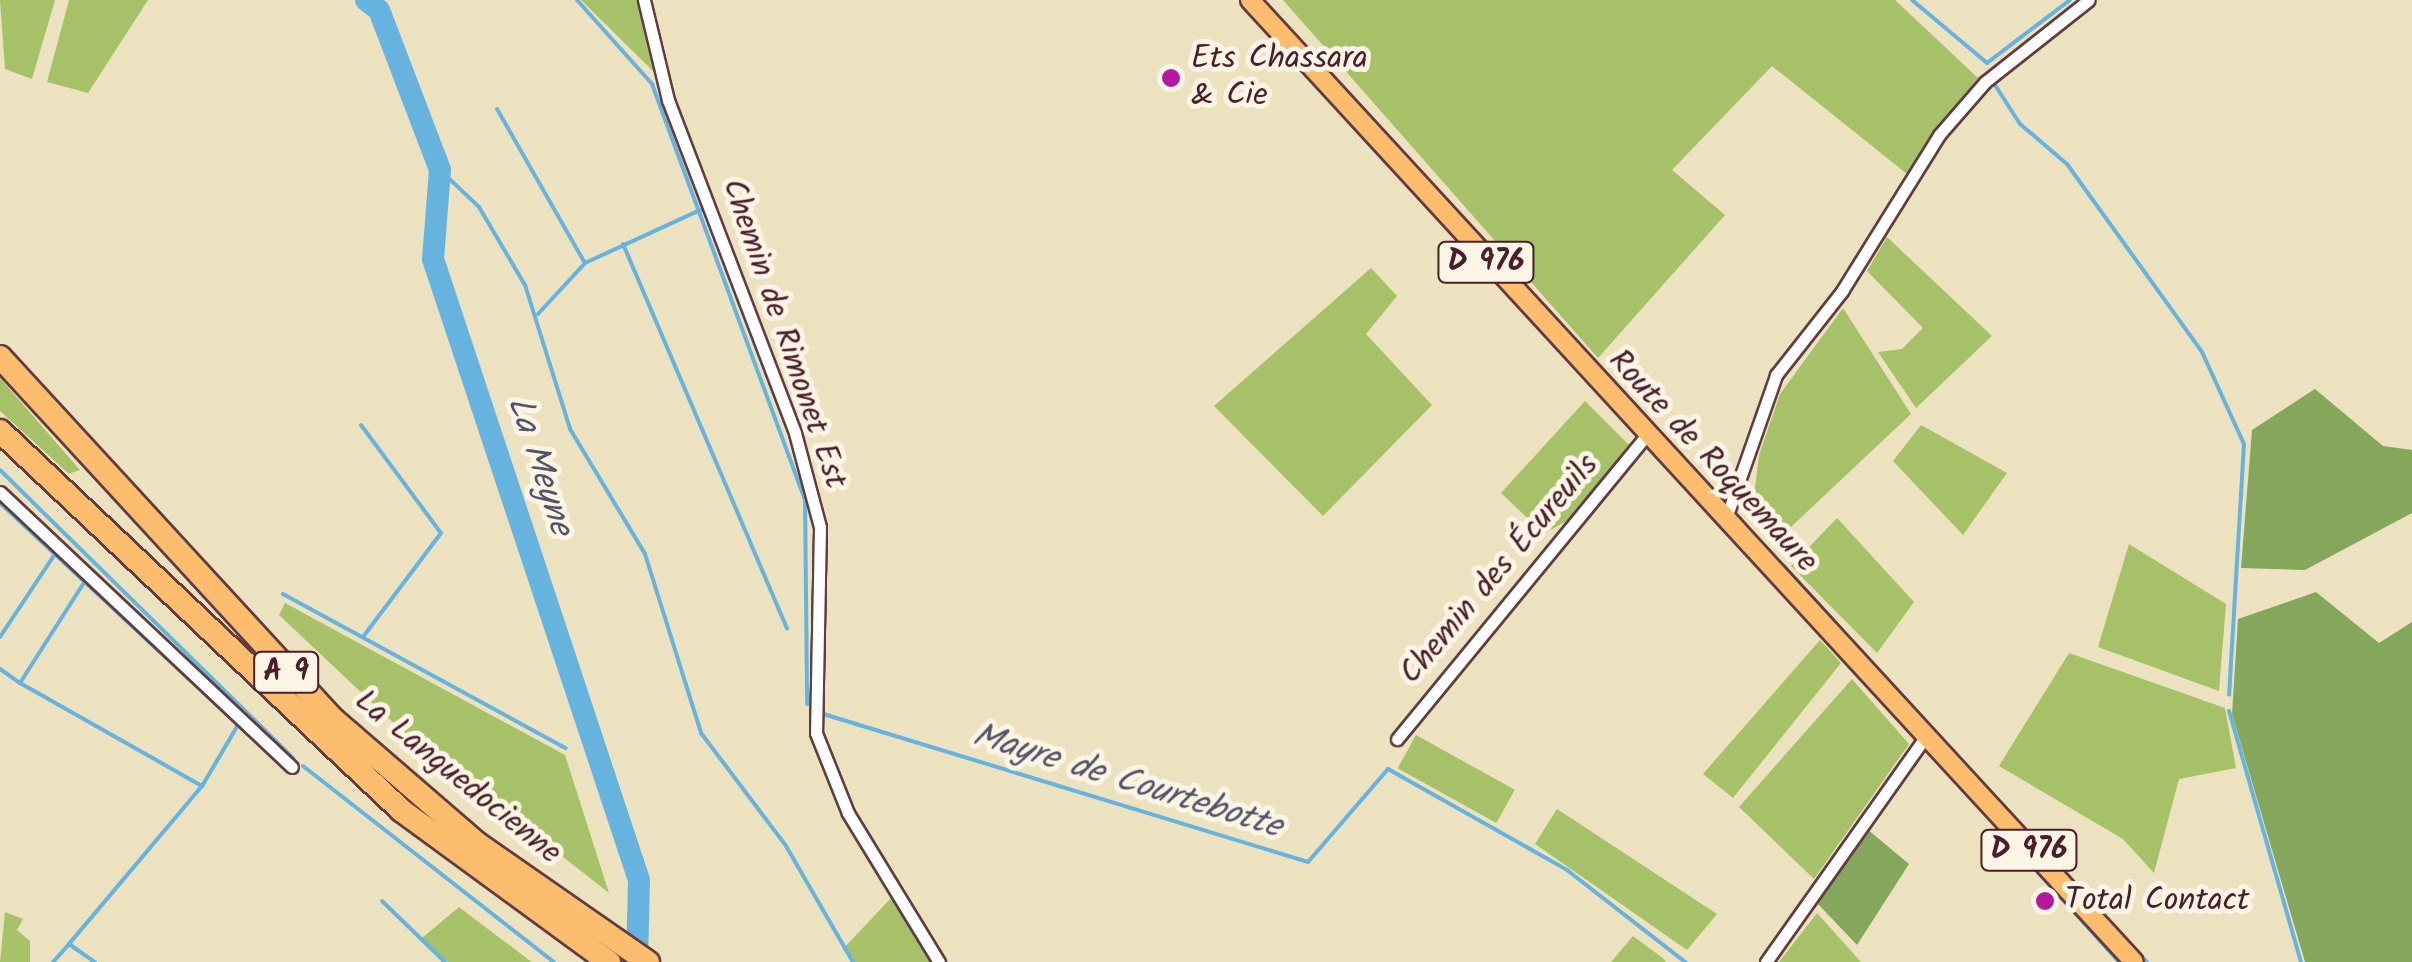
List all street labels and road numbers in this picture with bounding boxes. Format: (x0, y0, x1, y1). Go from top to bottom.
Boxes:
street label: Chemin de Rimonet Est (712, 174, 854, 494)
road number: D 976 (1436, 237, 1536, 287)
street label: Route de Roquemaure (1599, 343, 1825, 581)
street label: Chemin des Écureuils (1393, 447, 1607, 693)
road number: A 9 (251, 647, 321, 697)
street label: La Languedocienne (346, 683, 568, 873)
road number: D 976 (1979, 825, 2079, 875)

